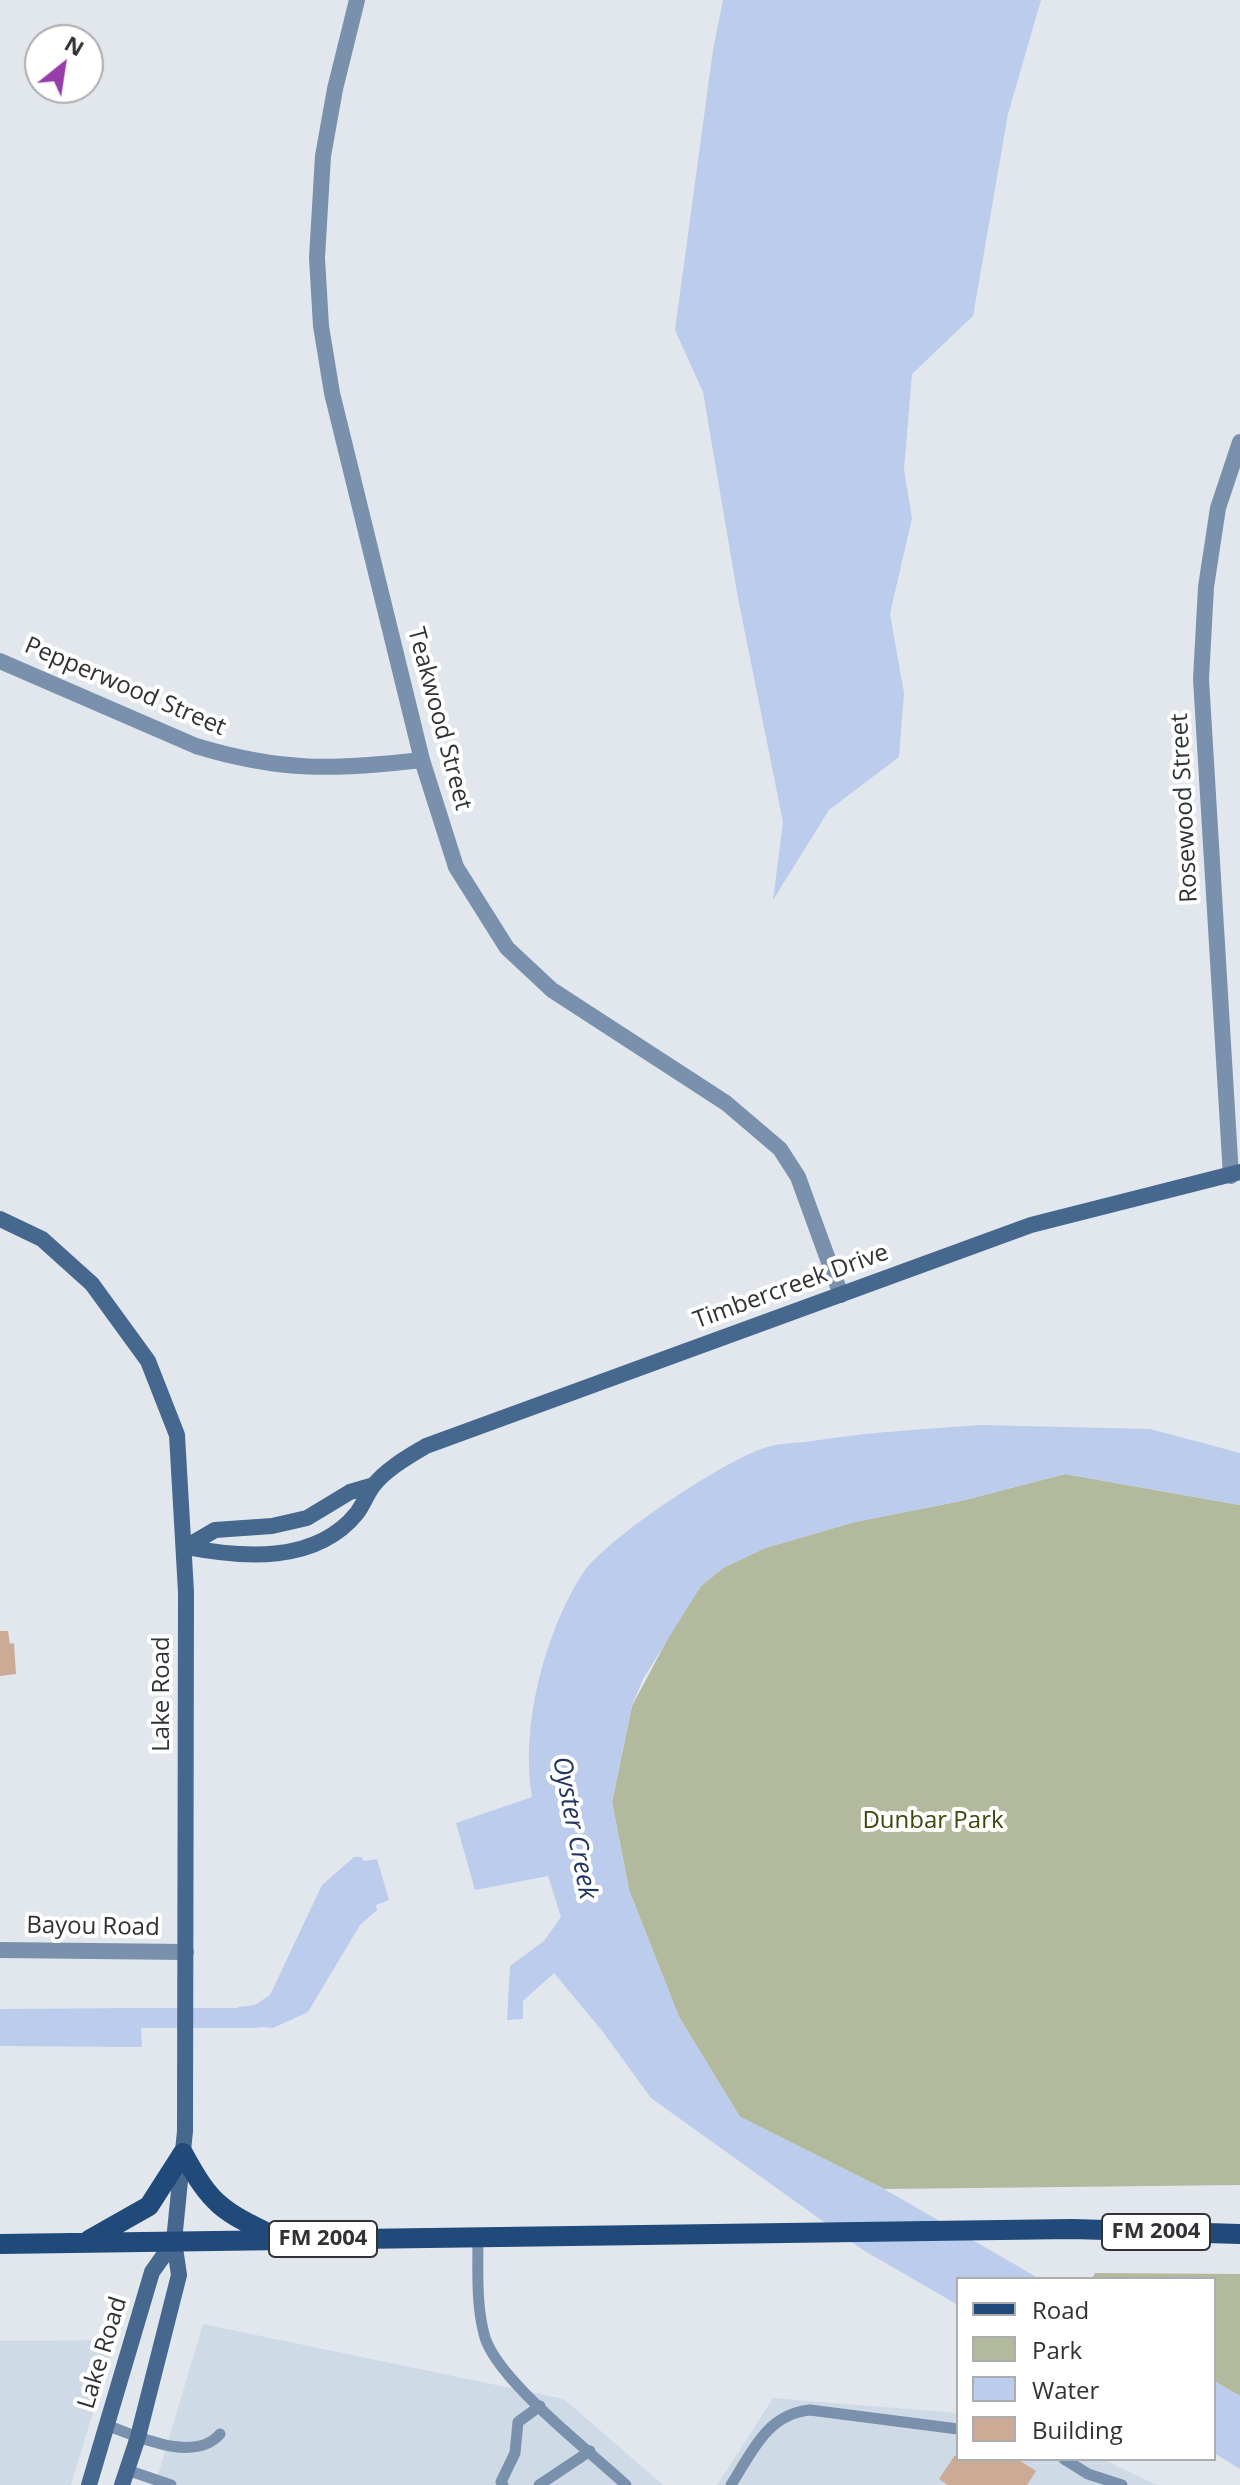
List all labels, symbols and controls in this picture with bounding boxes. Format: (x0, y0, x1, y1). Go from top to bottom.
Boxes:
north arrow (24, 24, 104, 104)
text: N (60, 27, 90, 62)
street label: Teakwood Street (401, 624, 477, 814)
street label: Pepperwood Street (20, 632, 230, 742)
street label: Rosewood Street (1166, 713, 1204, 903)
street label: Timbercreek Drive (690, 1238, 892, 1336)
street label: Lake Road (148, 1636, 176, 1752)
water label: Oyster Creek (545, 1754, 603, 1902)
park label: Dunbar Park (862, 1807, 1004, 1835)
street label: Bayou Road (26, 1911, 160, 1943)
road number: FM 2004 (1102, 2214, 1210, 2250)
road number: FM 2004 (269, 2221, 377, 2257)
legend (956, 2277, 1216, 2461)
text: Road (1032, 2293, 1089, 2326)
street label: Lake Road (72, 2294, 134, 2412)
text: Park (1032, 2333, 1082, 2366)
text: Water (1032, 2373, 1099, 2406)
text: Building (1032, 2413, 1123, 2446)

